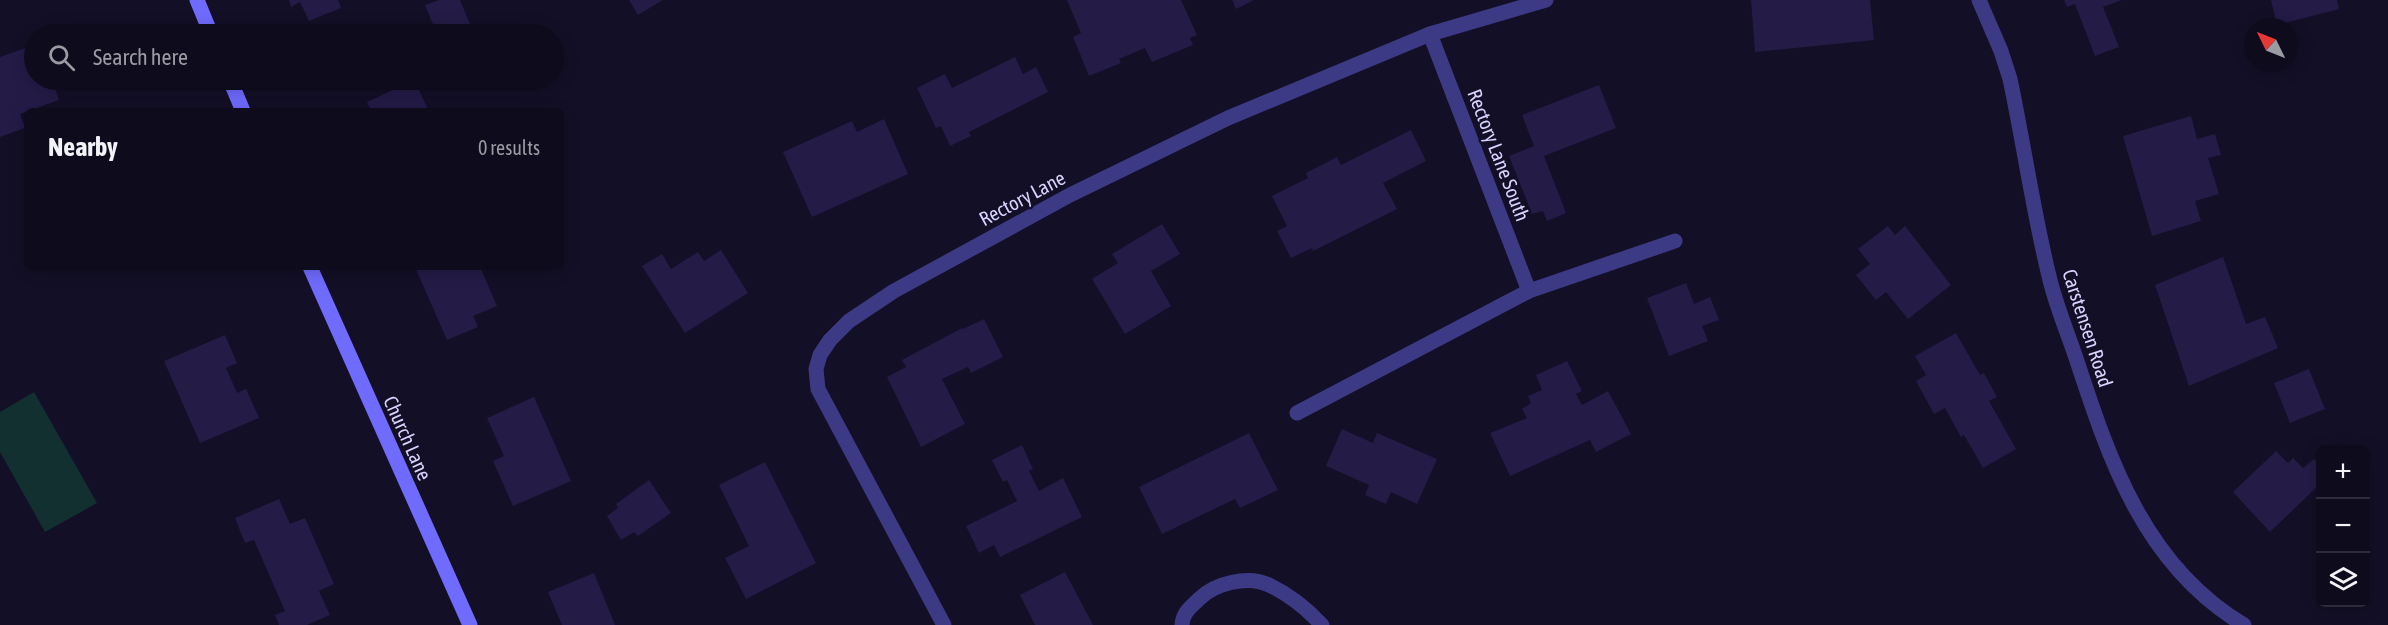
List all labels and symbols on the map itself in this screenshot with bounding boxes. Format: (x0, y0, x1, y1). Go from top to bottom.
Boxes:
north arrow (2244, 18, 2298, 72)
street label: Rectory Lane South (1463, 86, 1535, 224)
street label: Rectory Lane (975, 166, 1069, 230)
street label: Carstensen Road (2058, 266, 2118, 390)
street label: Church Lane (379, 392, 437, 484)

